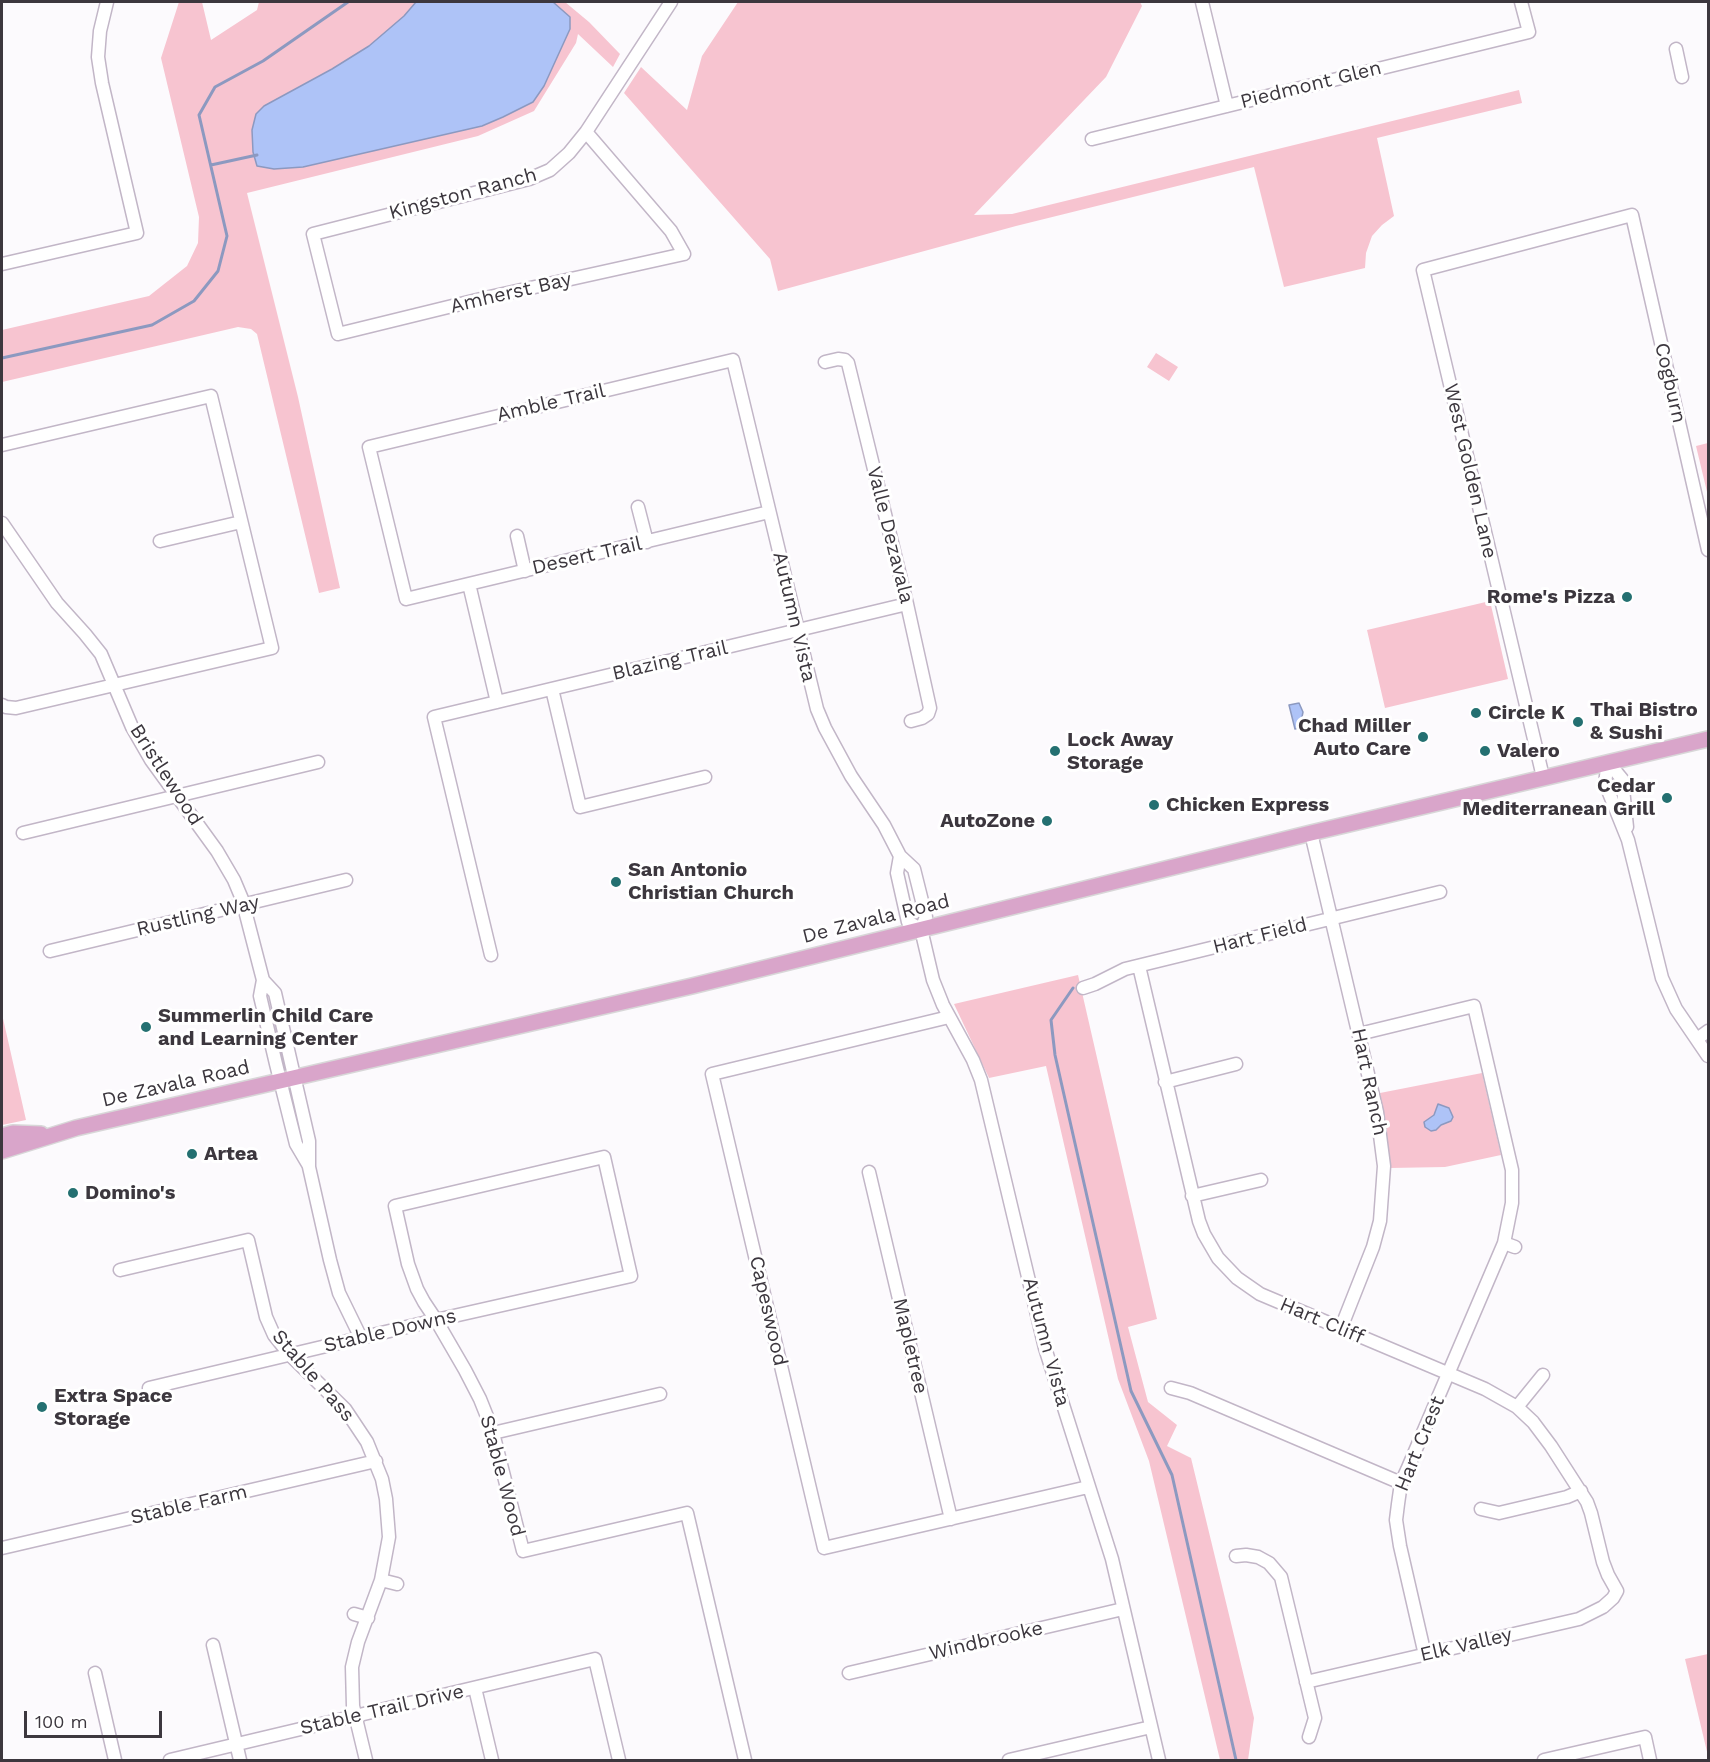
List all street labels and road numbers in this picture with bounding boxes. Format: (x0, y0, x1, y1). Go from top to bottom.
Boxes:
street label: Piedmont Glen (1238, 56, 1384, 114)
street label: Kingston Ranch (386, 163, 540, 225)
street label: Amherst Bay (448, 267, 574, 319)
street label: Cogburn (1649, 340, 1691, 426)
street label: Amble Trail (494, 379, 608, 427)
street label: West Golden Lane (1438, 381, 1502, 561)
street label: Valle Dezavala (861, 464, 919, 606)
street label: Desert Trail (530, 532, 644, 580)
street label: Autumn Vista (767, 550, 821, 684)
street label: Blazing Trail (610, 636, 730, 686)
street label: Bristlewood (124, 720, 208, 830)
street label: De Zavala Road (800, 889, 952, 949)
street label: Rustling Way (134, 890, 262, 942)
street label: Hart Field (1210, 913, 1310, 959)
street label: Hart Ranch (1346, 1026, 1392, 1138)
street label: De Zavala Road (100, 1055, 252, 1113)
street label: Capeswood (744, 1254, 792, 1368)
street label: Autumn Vista (1017, 1275, 1075, 1409)
street label: Hart Cliff (1276, 1292, 1368, 1350)
street label: Mapletree (887, 1296, 933, 1396)
street label: Stable Downs (321, 1304, 459, 1358)
street label: Stable Pass (267, 1325, 359, 1427)
street label: Hart Crest (1390, 1393, 1450, 1495)
street label: Stable Wood (474, 1413, 530, 1539)
street label: Stable Farm (128, 1480, 250, 1530)
street label: Windbrooke (927, 1616, 1045, 1666)
street label: Elk Valley (1418, 1623, 1514, 1667)
street label: Stable Trail Drive (298, 1679, 466, 1741)

